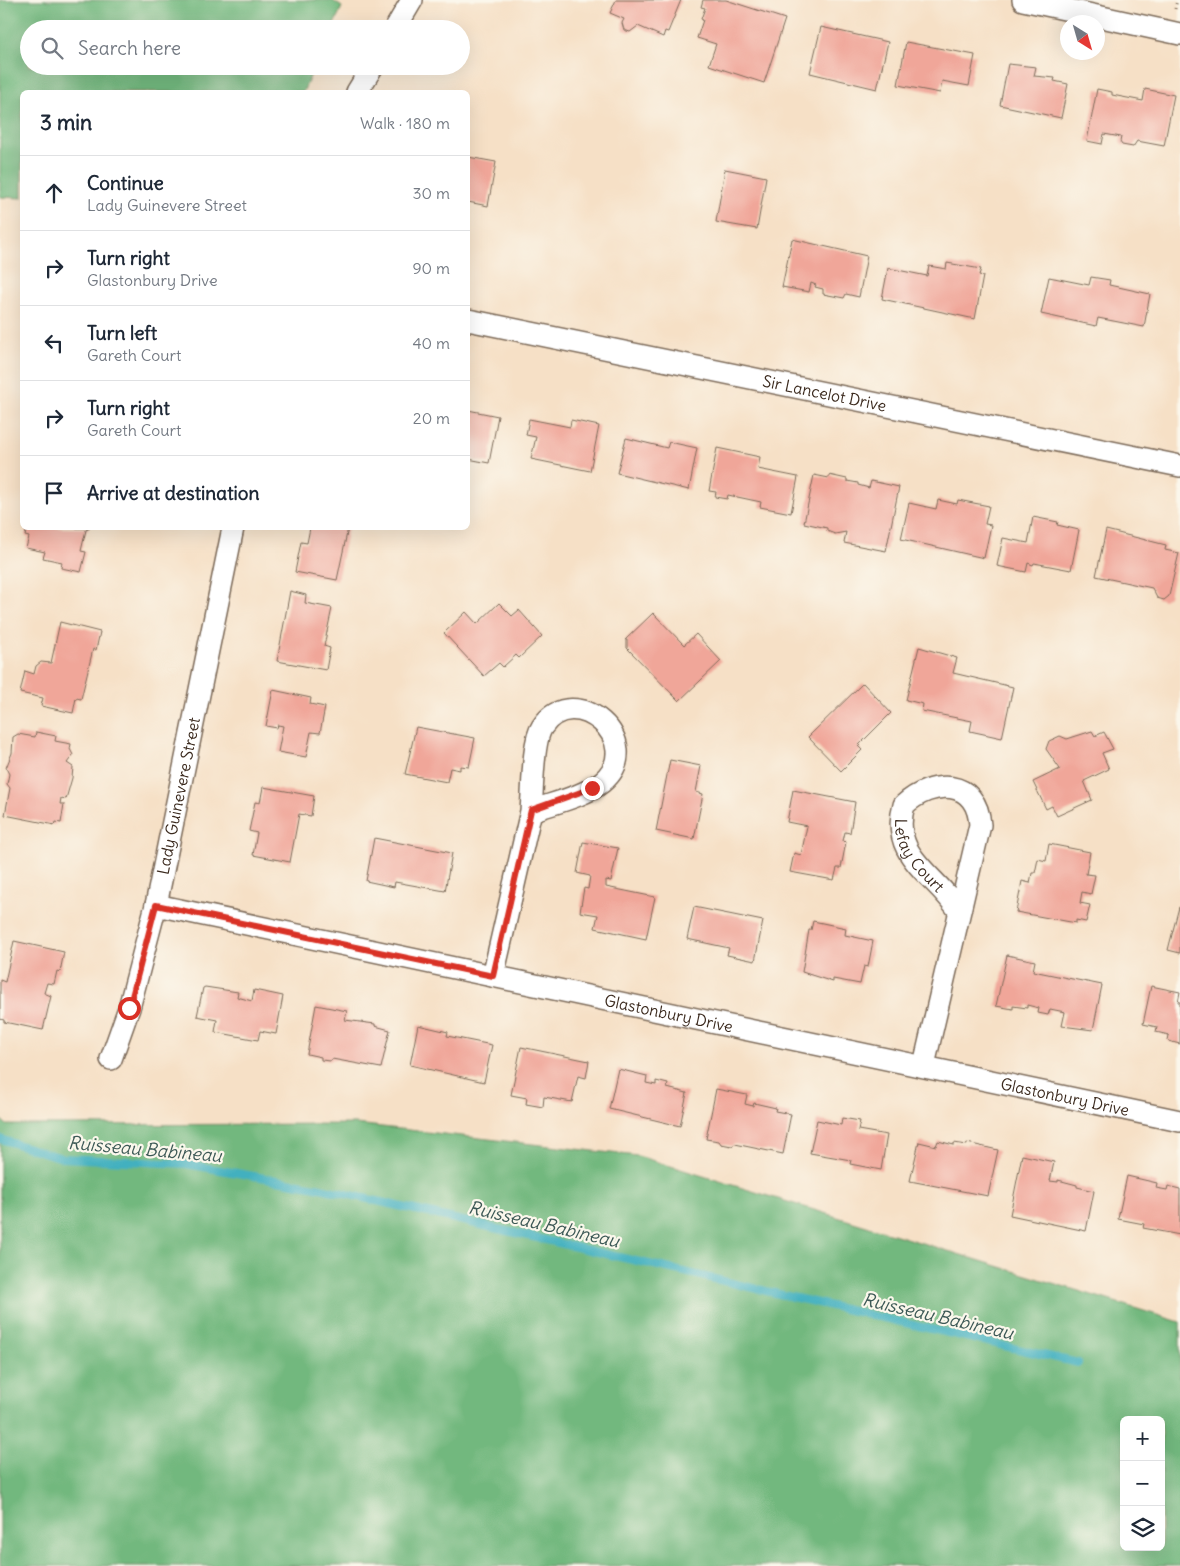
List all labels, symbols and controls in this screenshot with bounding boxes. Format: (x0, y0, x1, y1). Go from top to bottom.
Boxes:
north arrow (1060, 15, 1105, 60)
search box (20, 20, 470, 75)
icon: search (38, 34, 66, 62)
text: Search here (78, 36, 181, 60)
text: 3 min (40, 109, 92, 136)
text: Walk · 180 m (360, 113, 450, 133)
text: Continue (87, 171, 164, 195)
icon: ahead (40, 179, 68, 207)
text: 30 m (413, 183, 450, 203)
text: Lady Guinevere Street (87, 195, 247, 215)
text: Turn right (87, 246, 170, 270)
icon: right (40, 254, 68, 282)
text: 90 m (412, 258, 450, 278)
text: Glastonbury Drive (87, 270, 218, 290)
text: Turn left (87, 321, 157, 345)
icon: left (40, 329, 68, 357)
text: 40 m (412, 333, 450, 353)
text: Gareth Court (87, 345, 181, 365)
street label: Sir Lancelot Drive (761, 371, 888, 416)
text: Turn right (87, 396, 170, 420)
icon: right (40, 404, 68, 432)
text: 20 m (413, 408, 450, 428)
text: Gareth Court (87, 420, 181, 440)
icon: arrive (40, 479, 68, 507)
text: Arrive at destination (87, 481, 260, 505)
street label: Lady Guinevere Street (152, 715, 204, 876)
route end (581, 777, 604, 800)
street label: Lefay Court (891, 818, 949, 897)
street label: Glastonbury Drive (603, 990, 735, 1036)
route start (118, 997, 141, 1020)
street label: Glastonbury Drive (999, 1073, 1131, 1120)
water label: Ruisseau Babineau (67, 1131, 224, 1167)
water label: Ruisseau Babineau (466, 1195, 623, 1253)
water label: Ruisseau Babineau (860, 1287, 1017, 1345)
map controls (1120, 1416, 1165, 1551)
button: + (1120, 1416, 1165, 1461)
button: − (1120, 1461, 1165, 1506)
button: layers (1120, 1506, 1165, 1551)

